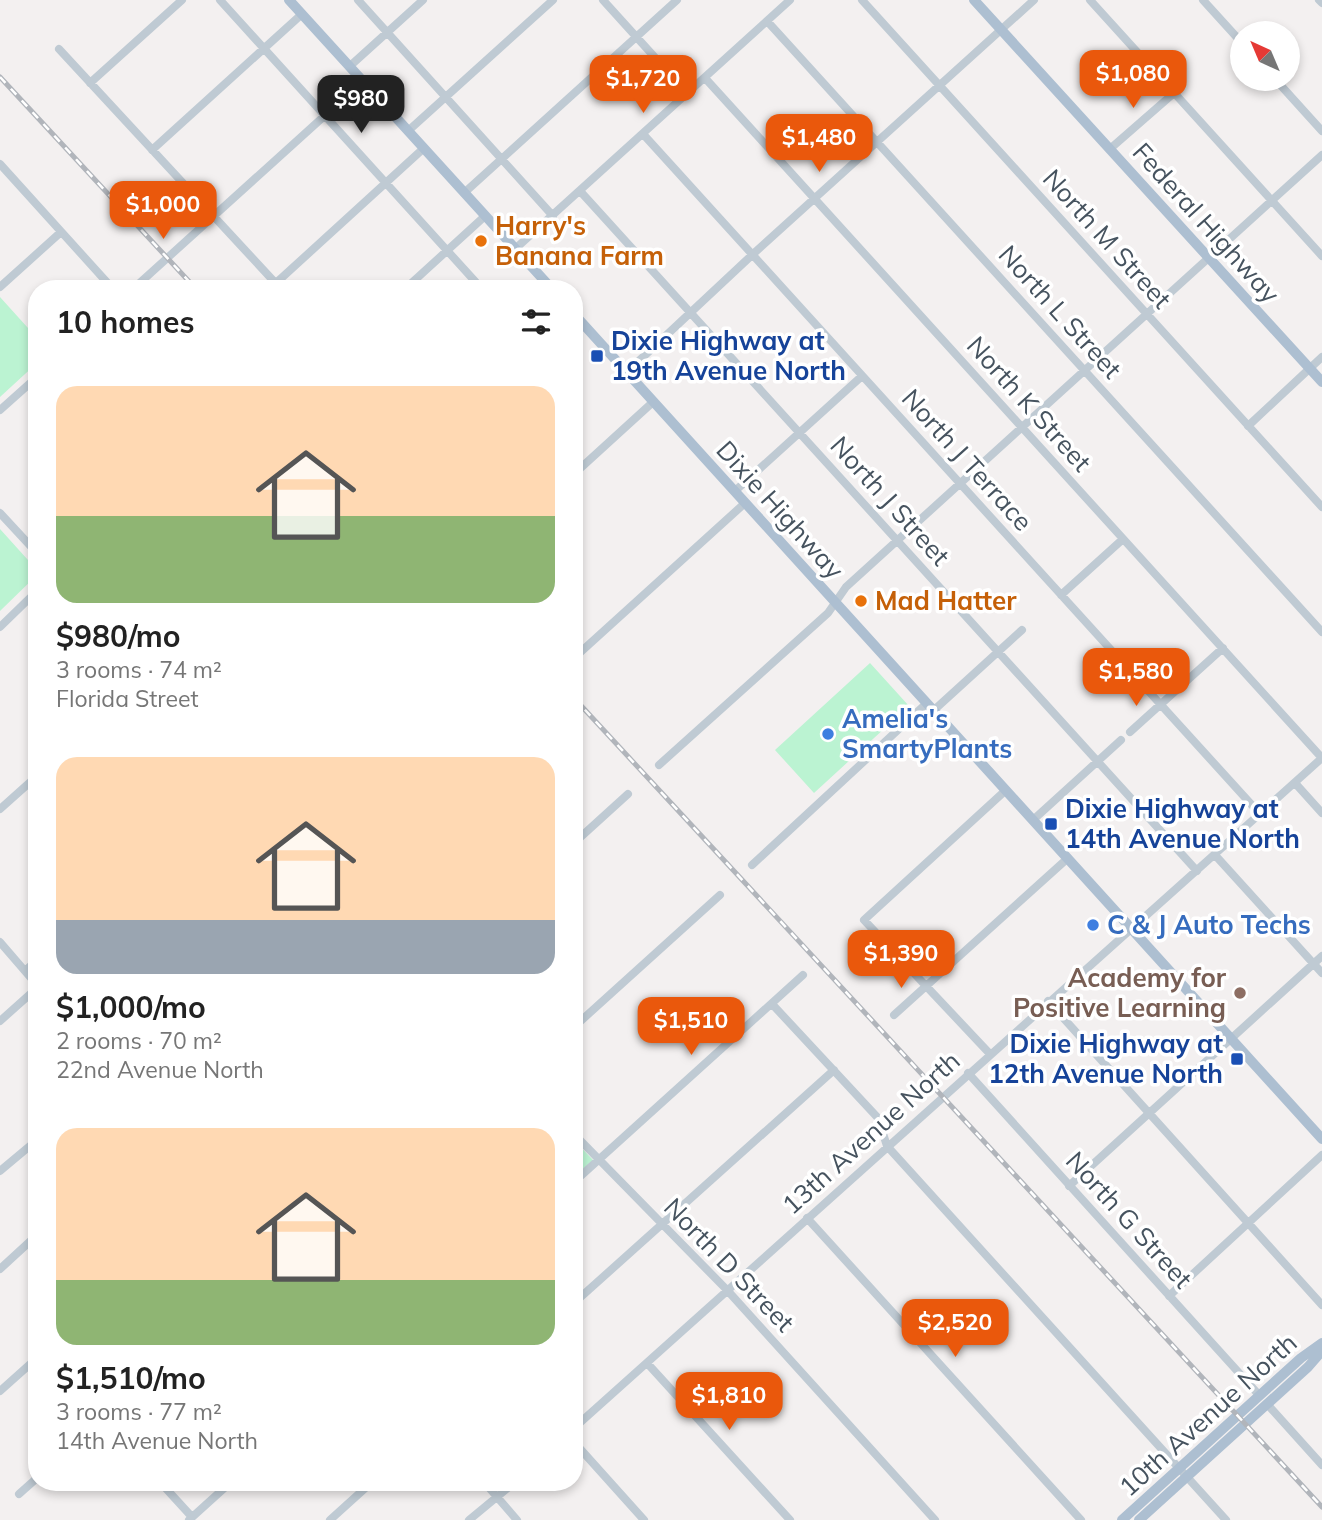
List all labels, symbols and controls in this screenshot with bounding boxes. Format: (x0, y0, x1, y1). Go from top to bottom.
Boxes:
north arrow (1230, 21, 1300, 91)
map controls (1230, 21, 1300, 91)
pin: $1,080 (1076, 50, 1190, 110)
pin: $1,720 (586, 55, 700, 115)
text: $1,080 (1096, 58, 1170, 87)
text: $1,720 (606, 63, 680, 92)
pin: $980 (320, 76, 402, 135)
text: $980 (333, 83, 389, 112)
pin: $1,480 (762, 114, 876, 174)
text: $1,480 (782, 122, 856, 151)
street label: Federal Highway (1126, 136, 1287, 310)
street label: North M Street (1036, 162, 1179, 315)
pin: $1,000 (106, 182, 220, 241)
text: $1,000 (126, 189, 200, 218)
place label: Harry's Banana Farm (495, 209, 664, 272)
marker: Harry's Banana Farm (473, 233, 489, 249)
street label: North L Street (992, 238, 1129, 385)
text: 10 homes (56, 303, 195, 341)
icon: filters (517, 303, 555, 341)
place label: Dixie Highway at 19th Avenue North (611, 324, 846, 387)
street label: North K Street (960, 329, 1099, 478)
marker: Dixie Highway at 19th Avenue North (589, 348, 605, 364)
street label: North J Terrace (895, 382, 1040, 538)
street label: North J Street (824, 429, 957, 572)
icon: home (243, 432, 369, 558)
street label: Dixie Highway (710, 434, 851, 586)
place label: Mad Hatter (875, 584, 1017, 617)
marker: Mad Hatter (853, 593, 869, 609)
text: $980/mo (56, 617, 180, 655)
pin: $1,580 (1079, 648, 1193, 708)
text: 3 rooms · 74 m² (56, 655, 222, 684)
text: $1,580 (1099, 656, 1173, 685)
text: Florida Street (56, 684, 199, 713)
place label: Amelia's SmartyPlants (842, 702, 1012, 765)
marker: Amelia's SmartyPlants (820, 726, 836, 742)
place label: Dixie Highway at 14th Avenue North (1065, 792, 1300, 855)
icon: home (243, 803, 369, 929)
marker: Dixie Highway at 14th Avenue North (1043, 816, 1059, 832)
place label: C & J Auto Techs (1107, 908, 1311, 941)
marker: C & J Auto Techs (1085, 917, 1101, 933)
pin: $1,390 (844, 930, 958, 990)
text: $1,390 (864, 938, 938, 967)
place label: Academy for Positive Learning (1013, 961, 1227, 1024)
marker: Academy for Positive Learning (1232, 985, 1248, 1001)
text: $1,000/mo (56, 988, 206, 1026)
pin: $1,510 (634, 998, 748, 1057)
text: $1,510 (654, 1005, 728, 1034)
text: 2 rooms · 70 m² (56, 1026, 222, 1055)
place label: Dixie Highway at 12th Avenue North (988, 1027, 1223, 1090)
street label: 13th Avenue North (775, 1044, 967, 1221)
marker: Dixie Highway at 12th Avenue North (1229, 1051, 1245, 1067)
text: 22nd Avenue North (56, 1055, 264, 1084)
street label: North G Street (1059, 1144, 1200, 1295)
icon: home (243, 1174, 369, 1300)
street label: North D Street (657, 1191, 802, 1339)
pin: $2,520 (898, 1300, 1012, 1359)
text: $2,520 (918, 1307, 992, 1336)
street label: 10th Avenue North (1112, 1326, 1304, 1503)
text: $1,510/mo (56, 1359, 206, 1397)
pin: $1,810 (672, 1372, 786, 1432)
text: $1,810 (692, 1380, 766, 1409)
text: 3 rooms · 77 m² (56, 1397, 222, 1426)
text: 14th Avenue North (56, 1426, 258, 1455)

